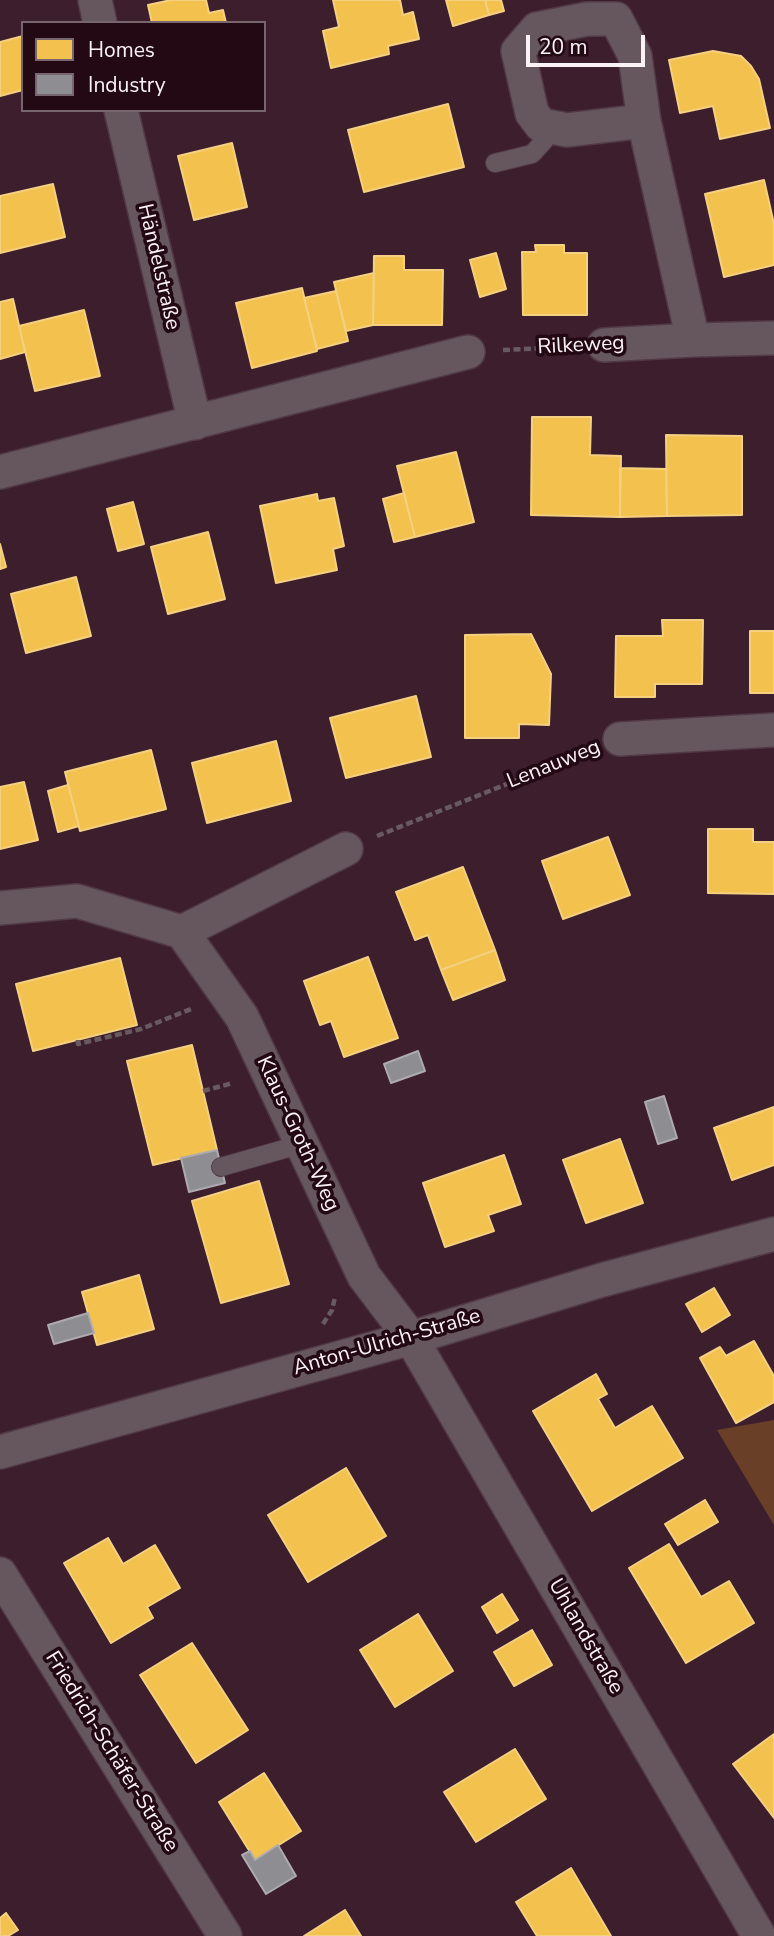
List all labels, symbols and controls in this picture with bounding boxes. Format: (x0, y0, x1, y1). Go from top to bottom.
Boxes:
legend (21, 21, 266, 112)
scale bar (529, 21, 648, 65)
text: 20 m (539, 33, 588, 61)
text: Homes (88, 36, 155, 64)
text: Industry (88, 71, 166, 99)
street label: Händelstraße (131, 202, 185, 332)
street label: Rilkeweg (537, 331, 625, 361)
street label: Lenauweg (504, 735, 604, 795)
street label: Klaus-Groth-Weg (250, 1053, 344, 1215)
street label: Anton-Ulrich-Straße (290, 1304, 484, 1382)
street label: Uhlandstraße (542, 1575, 628, 1699)
street label: Friedrich-Schäfer-Straße (39, 1647, 183, 1857)

